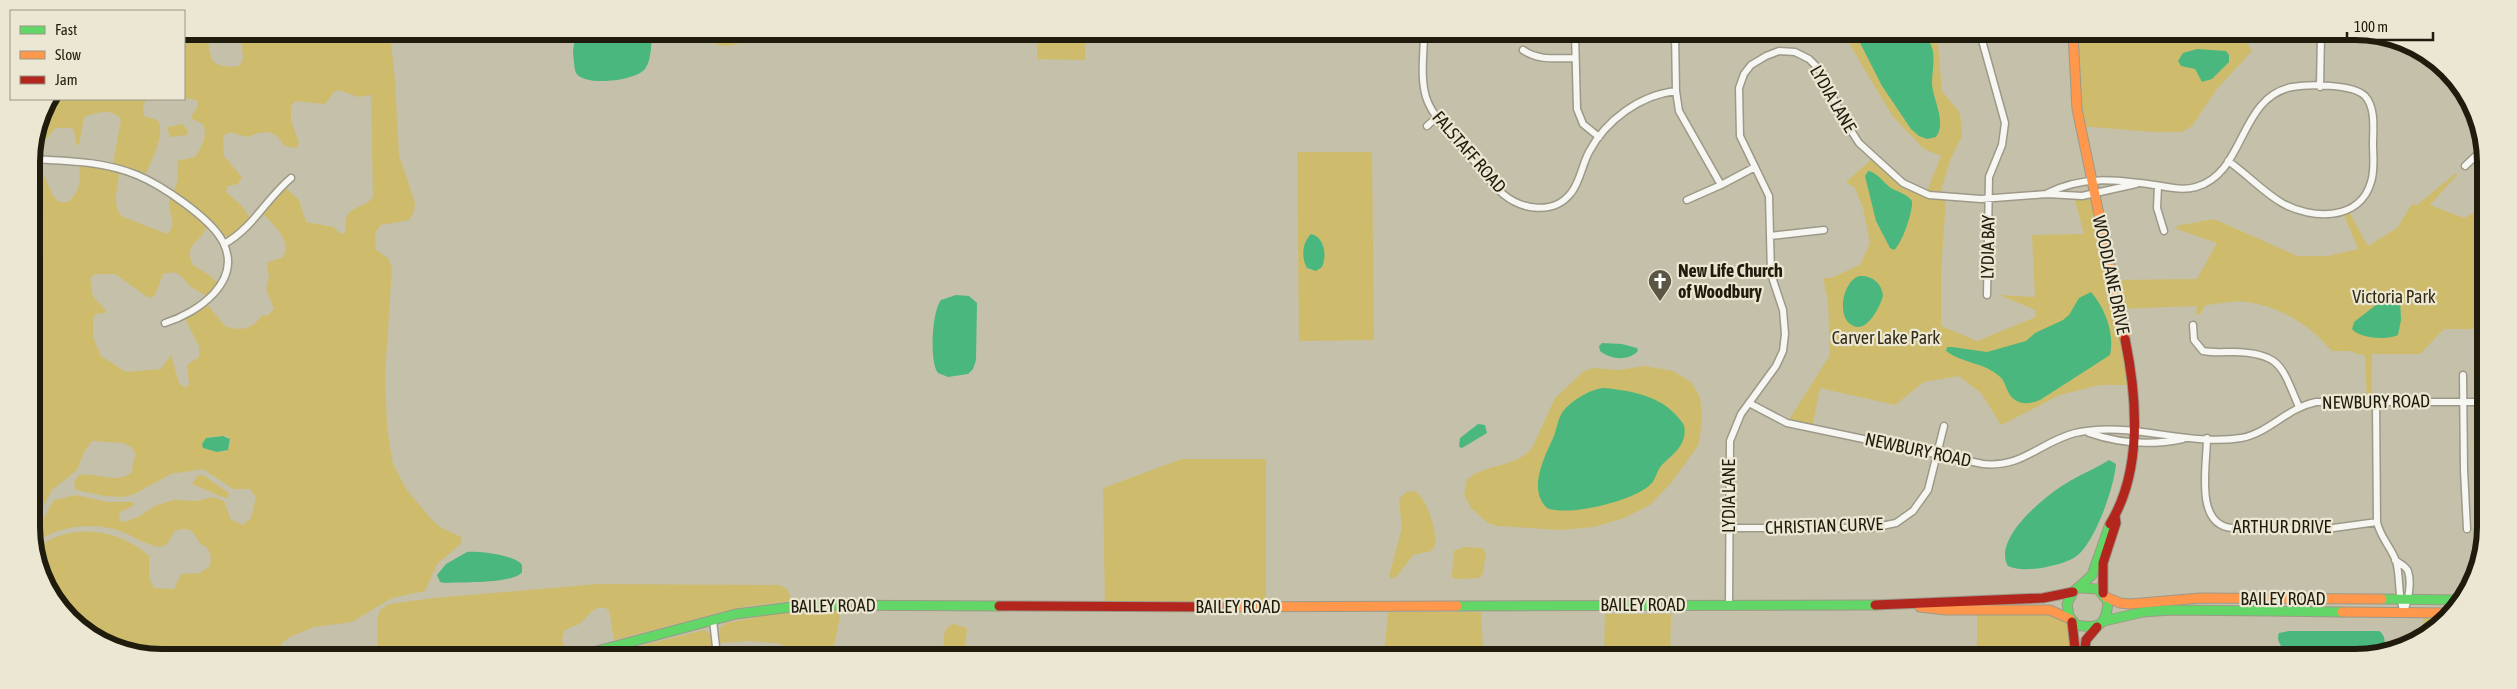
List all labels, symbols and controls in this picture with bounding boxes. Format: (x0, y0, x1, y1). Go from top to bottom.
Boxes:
legend (10, 10, 185, 100)
scale bar (2347, 10, 2433, 42)
text: 100 m (2354, 18, 2388, 35)
text: Fast (55, 21, 77, 38)
text: Slow (55, 46, 81, 63)
street label: LYDIA LANE (1806, 62, 1861, 136)
text: Jam (55, 71, 78, 88)
street label: FALSTAFF ROAD (1428, 106, 1511, 197)
street label: WOODLANE DRIVE (2089, 214, 2134, 336)
street label: LYDIA BAY (1976, 215, 1999, 279)
place label: New Life Church of Woodbury (1678, 260, 1783, 302)
church icon: New Life Church of Woodbury (1647, 268, 1673, 302)
park label: Victoria Park (2352, 286, 2436, 307)
park label: Carver Lake Park (1832, 327, 1940, 348)
street label: NEWBURY ROAD (2322, 390, 2430, 413)
street label: NEWBURY ROAD (1863, 428, 1973, 471)
street label: LYDIA LANE (1718, 459, 1739, 533)
street label: CHRISTIAN CURVE (1765, 513, 1884, 538)
street label: ARTHUR DRIVE (2233, 516, 2332, 537)
street label: BAILEY ROAD (2240, 588, 2326, 609)
street label: BAILEY ROAD (790, 594, 876, 617)
street label: BAILEY ROAD (1600, 594, 1686, 615)
street label: BAILEY ROAD (1195, 596, 1281, 617)

